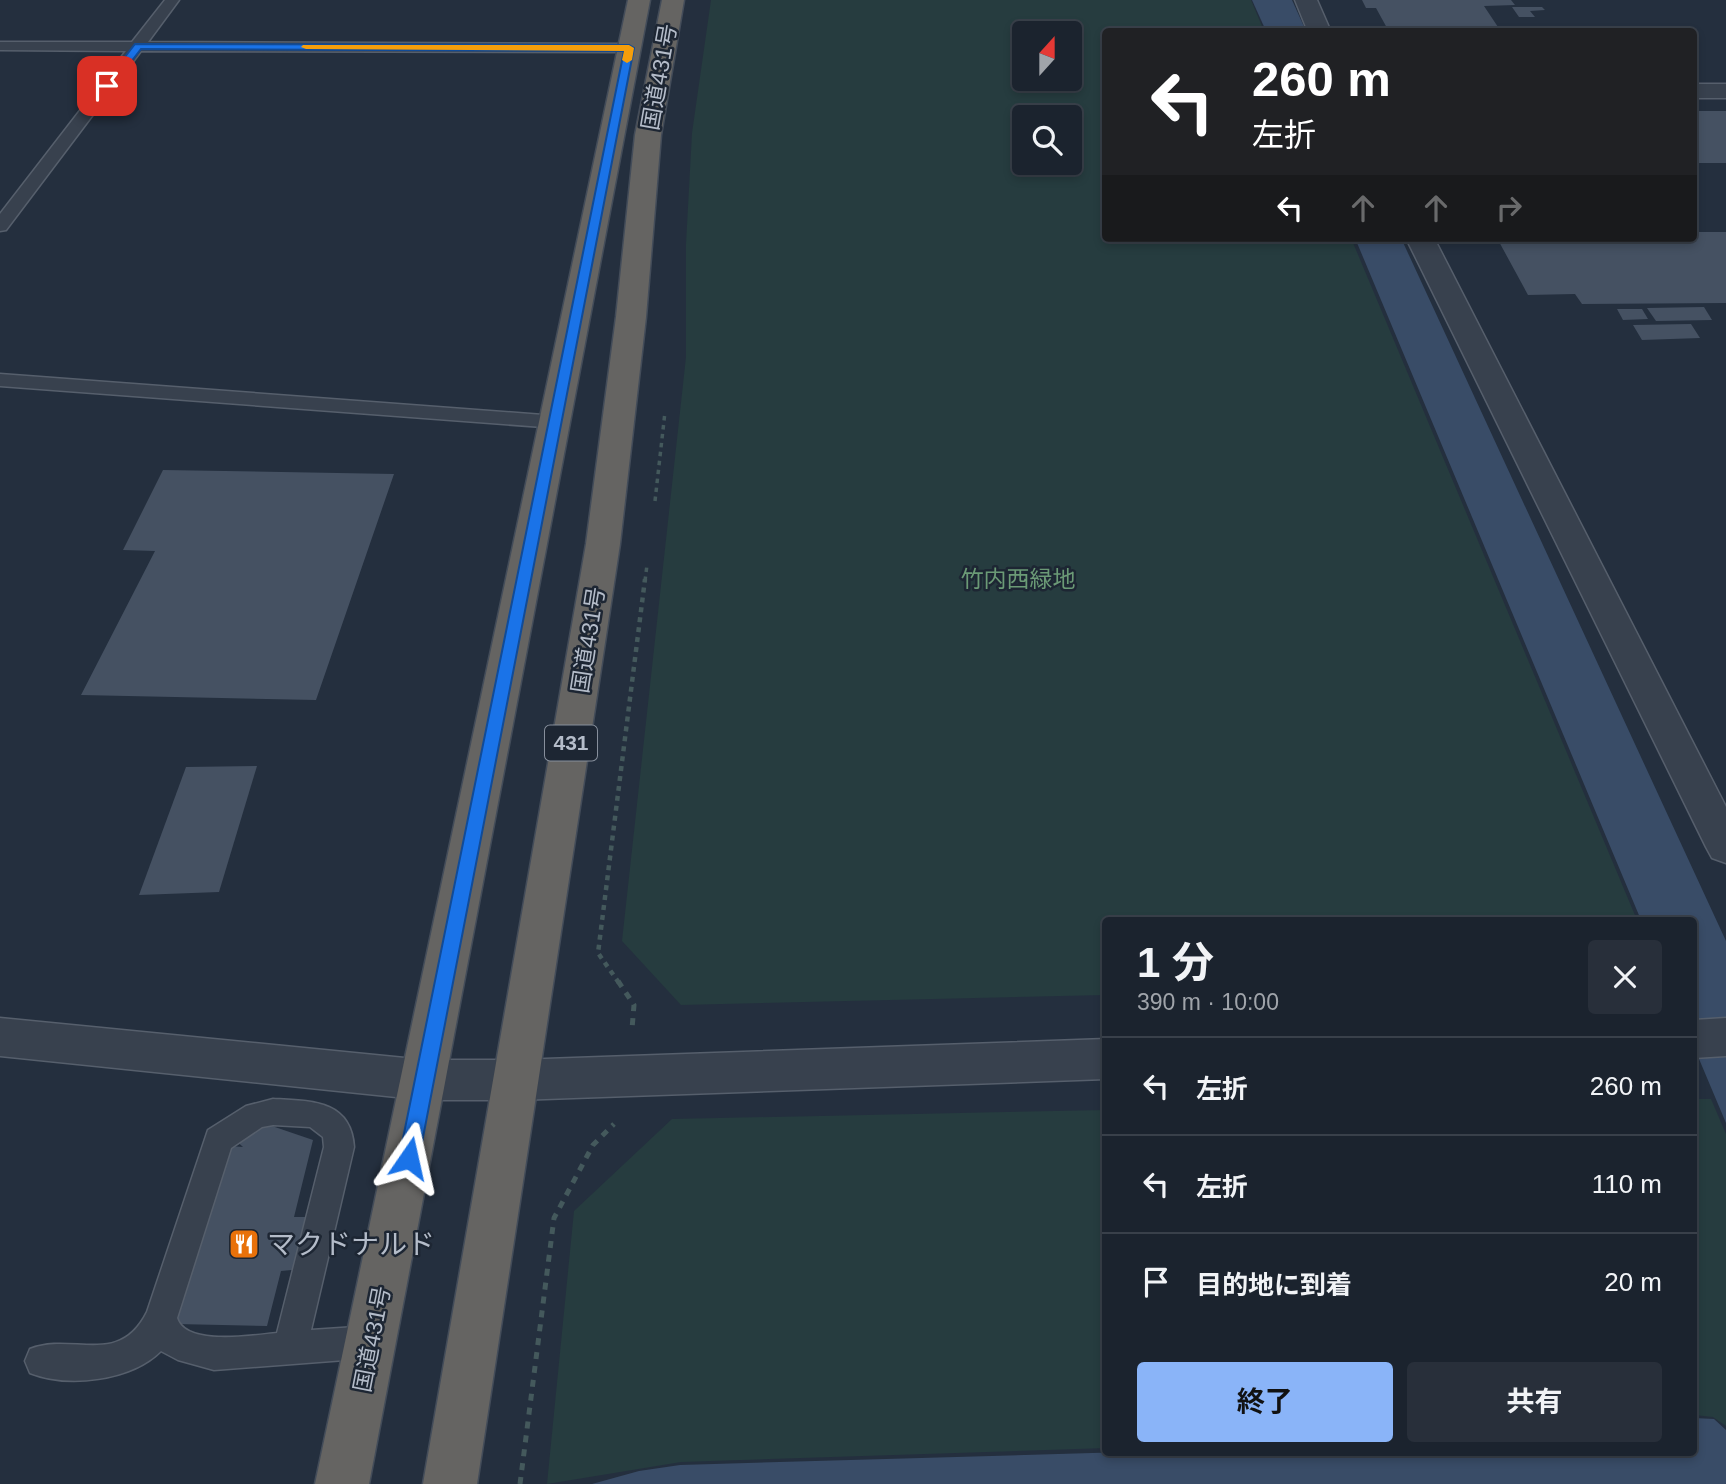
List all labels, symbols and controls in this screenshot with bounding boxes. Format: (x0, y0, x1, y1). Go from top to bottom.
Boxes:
north arrow (1012, 21, 1082, 91)
map controls (1012, 21, 1082, 175)
street label: 国道431号 (637, 22, 681, 132)
text: 260 m (1252, 52, 1391, 106)
pin (77, 56, 137, 116)
icon: left (1137, 56, 1228, 147)
icon: arrive (88, 67, 126, 105)
button: search (1012, 105, 1082, 175)
text: 左折 (1252, 117, 1316, 153)
icon: left (1271, 189, 1309, 227)
icon: ahead (1344, 189, 1382, 227)
icon: ahead (1417, 189, 1455, 227)
icon: right (1490, 189, 1528, 227)
park label: 竹内西緑地 (961, 566, 1076, 592)
street label: 国道431号 (567, 585, 609, 695)
road number: 431 (545, 726, 597, 760)
text: 1 分 (1137, 939, 1214, 986)
button: close (1588, 940, 1662, 1014)
text: 390 m · 10:00 (1137, 989, 1279, 1015)
icon: left (1137, 1067, 1175, 1105)
text: 260 m (1590, 1071, 1662, 1101)
text: 左折 (1196, 1074, 1248, 1104)
position arrow (372, 1121, 446, 1195)
icon: left (1137, 1165, 1175, 1203)
text: 110 m (1592, 1169, 1662, 1199)
text: 左折 (1196, 1172, 1248, 1202)
restaurant icon: マクドナルド (227, 1227, 261, 1261)
place label: マクドナルド (267, 1229, 435, 1260)
icon: arrive (1137, 1263, 1175, 1301)
text: 20 m (1604, 1267, 1662, 1297)
text: 目的地に到着 (1196, 1270, 1352, 1300)
street label: 国道431号 (349, 1284, 395, 1394)
button: 終了 (1137, 1362, 1393, 1442)
button: 共有 (1407, 1362, 1662, 1442)

